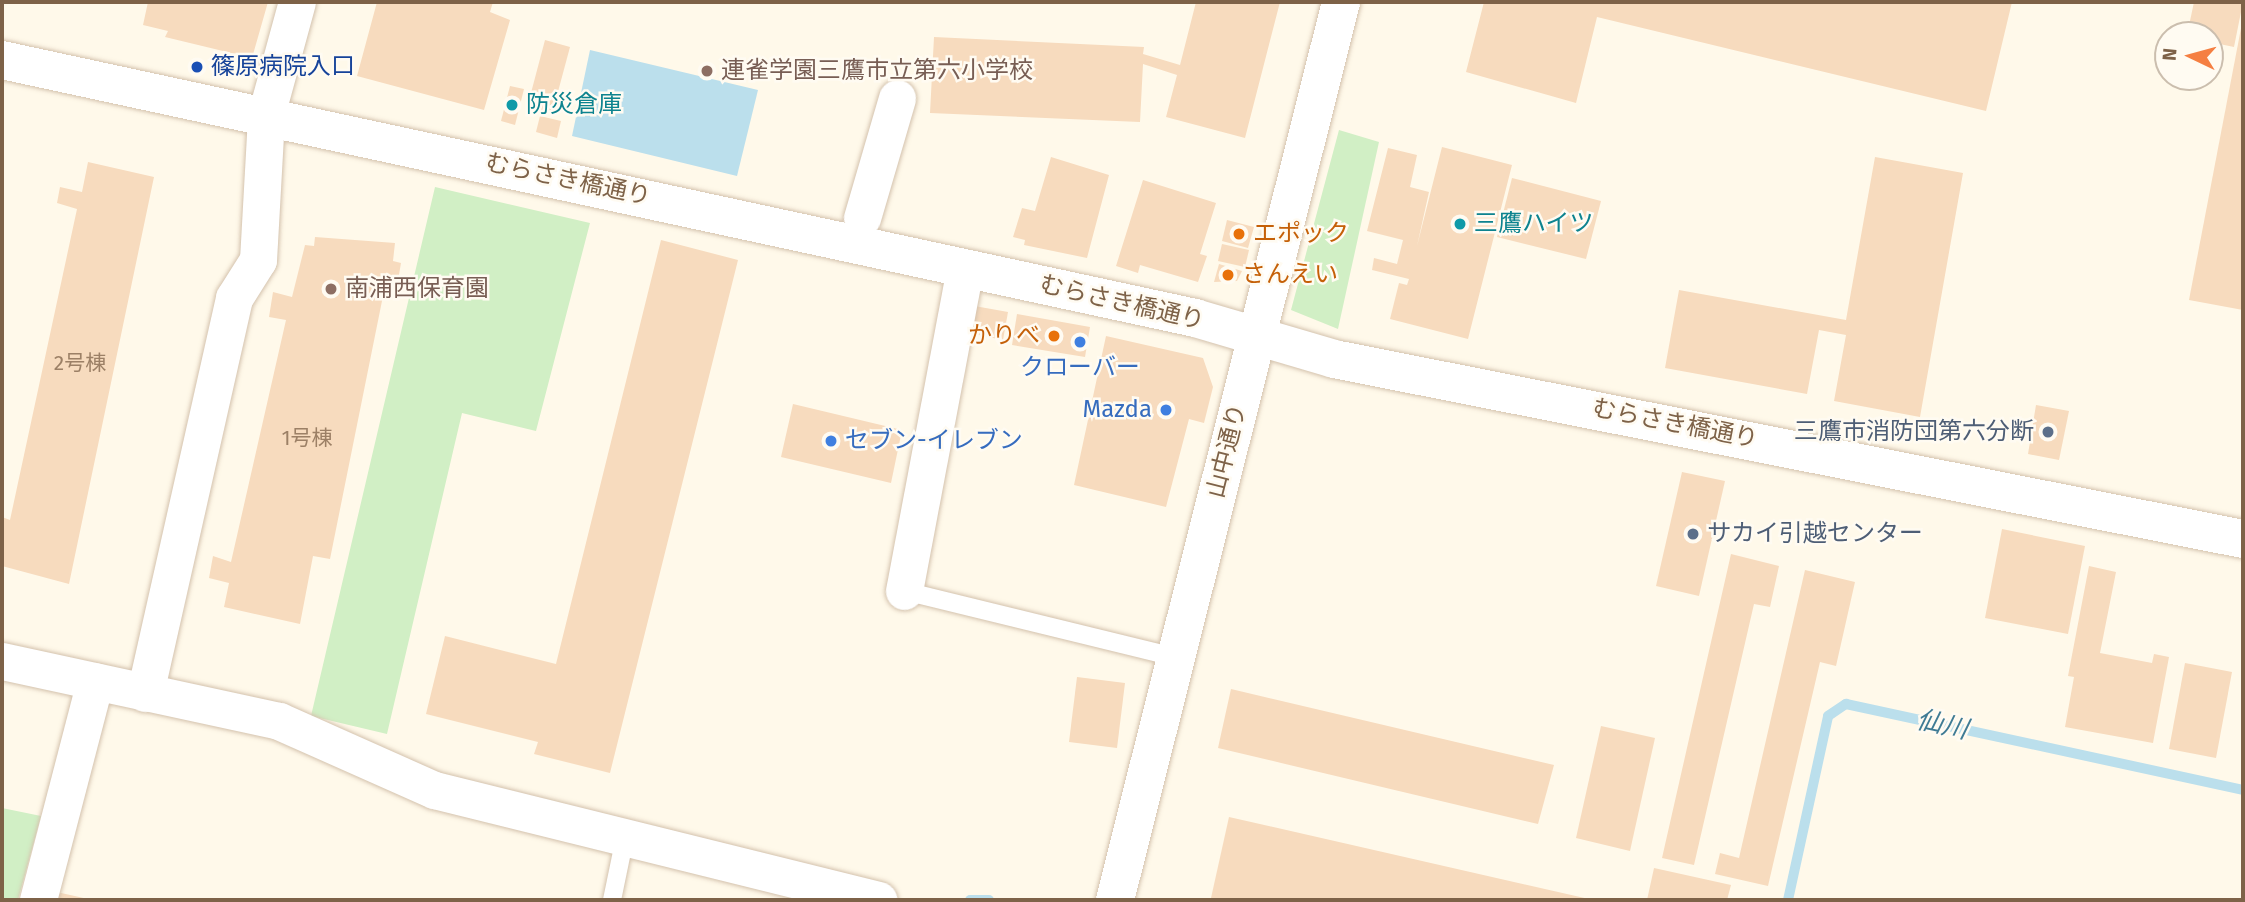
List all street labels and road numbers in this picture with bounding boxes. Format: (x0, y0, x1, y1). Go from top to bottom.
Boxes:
street label: むらさき橋通り (483, 148, 653, 212)
street label: むらさき橋通り (1037, 270, 1207, 336)
street label: むらさき橋通り (1590, 394, 1760, 454)
street label: 山中通り (1201, 401, 1253, 501)

